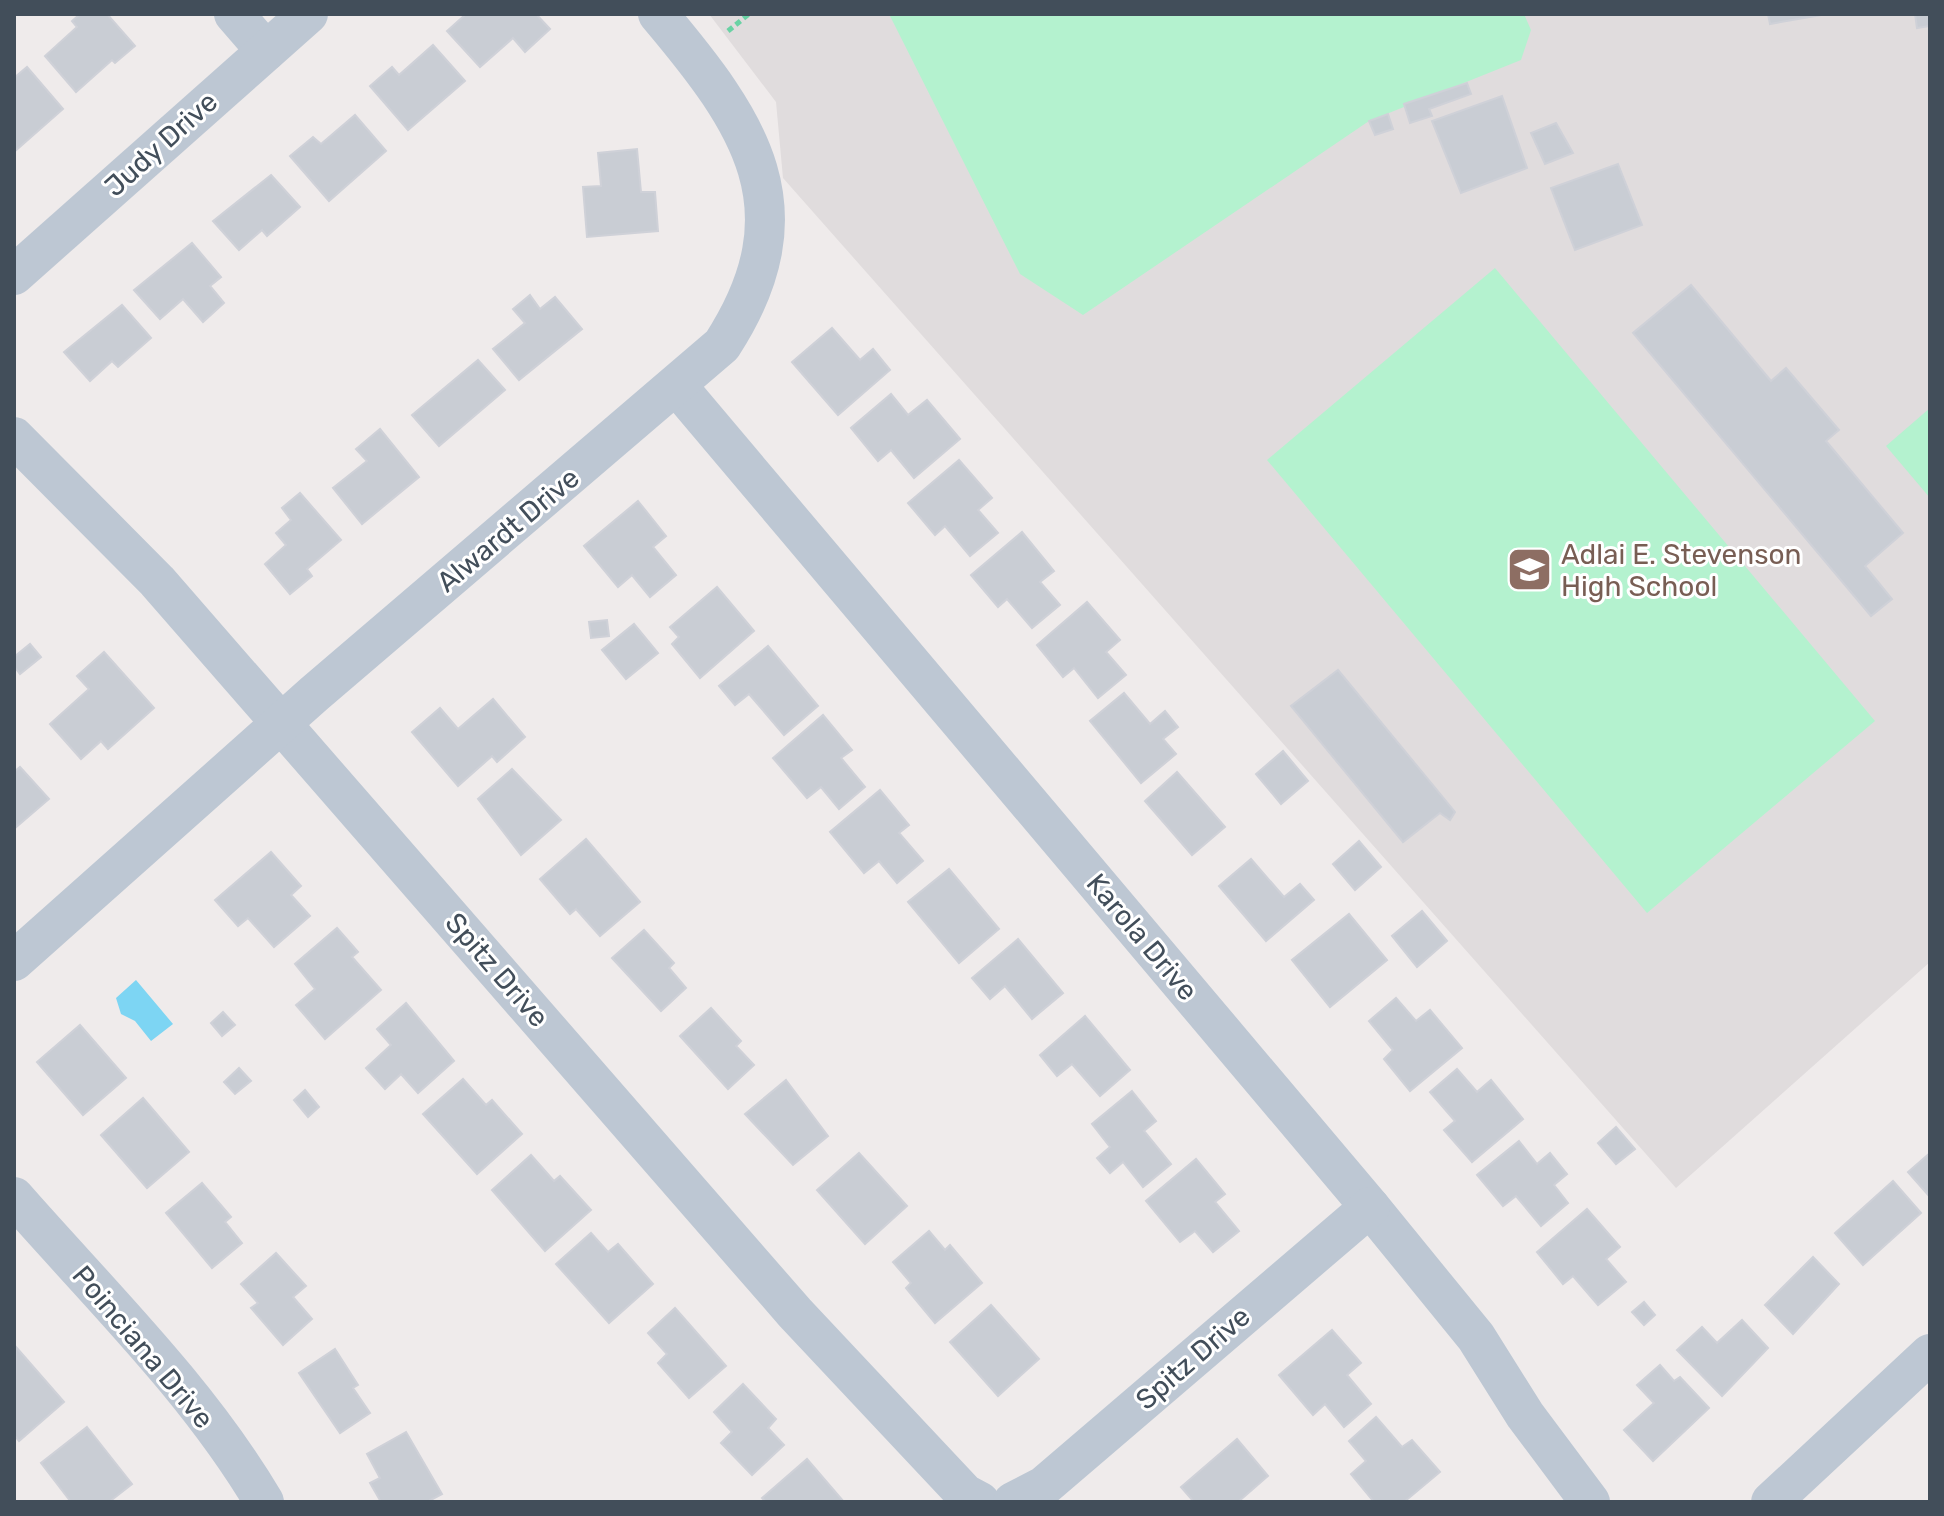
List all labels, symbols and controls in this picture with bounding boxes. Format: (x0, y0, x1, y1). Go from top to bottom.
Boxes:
street label: Judy Drive (98, 85, 224, 203)
street label: Alwardt Drive (430, 461, 586, 599)
place label: Adlai E. Stevenson High School (1561, 538, 1802, 603)
school or university icon: Adlai E. Stevenson High School (1506, 546, 1554, 594)
street label: Karola Drive (1080, 867, 1204, 1007)
street label: Spitz Drive (439, 906, 555, 1034)
street label: Poinciana Drive (65, 1259, 221, 1435)
street label: Spitz Drive (1129, 1300, 1257, 1416)

